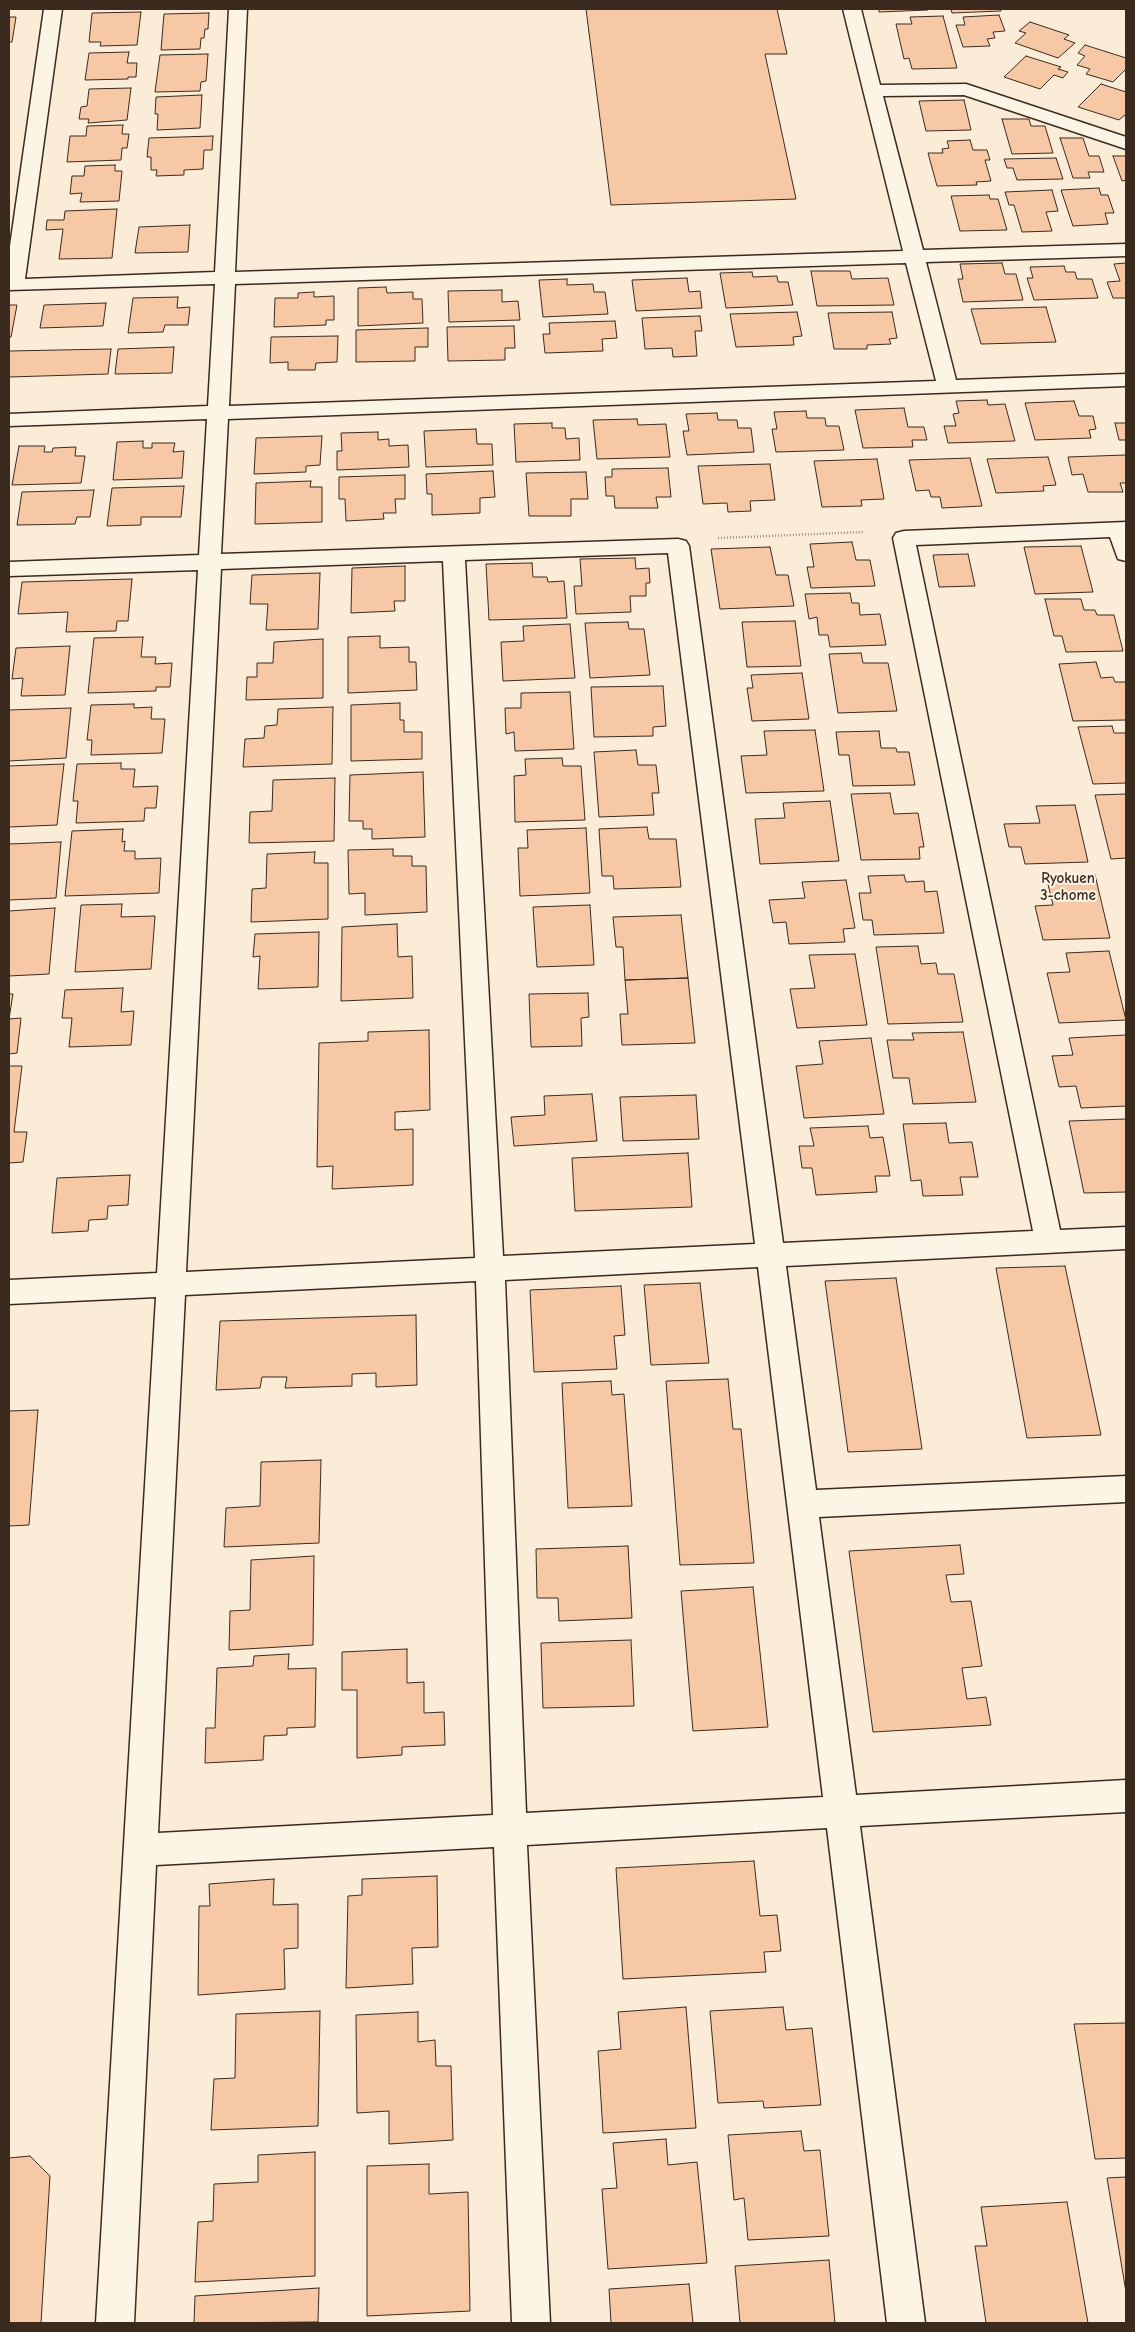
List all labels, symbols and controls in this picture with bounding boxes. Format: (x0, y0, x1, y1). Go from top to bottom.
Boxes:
district label: Ryokuen 3-chome (1040, 870, 1096, 905)

